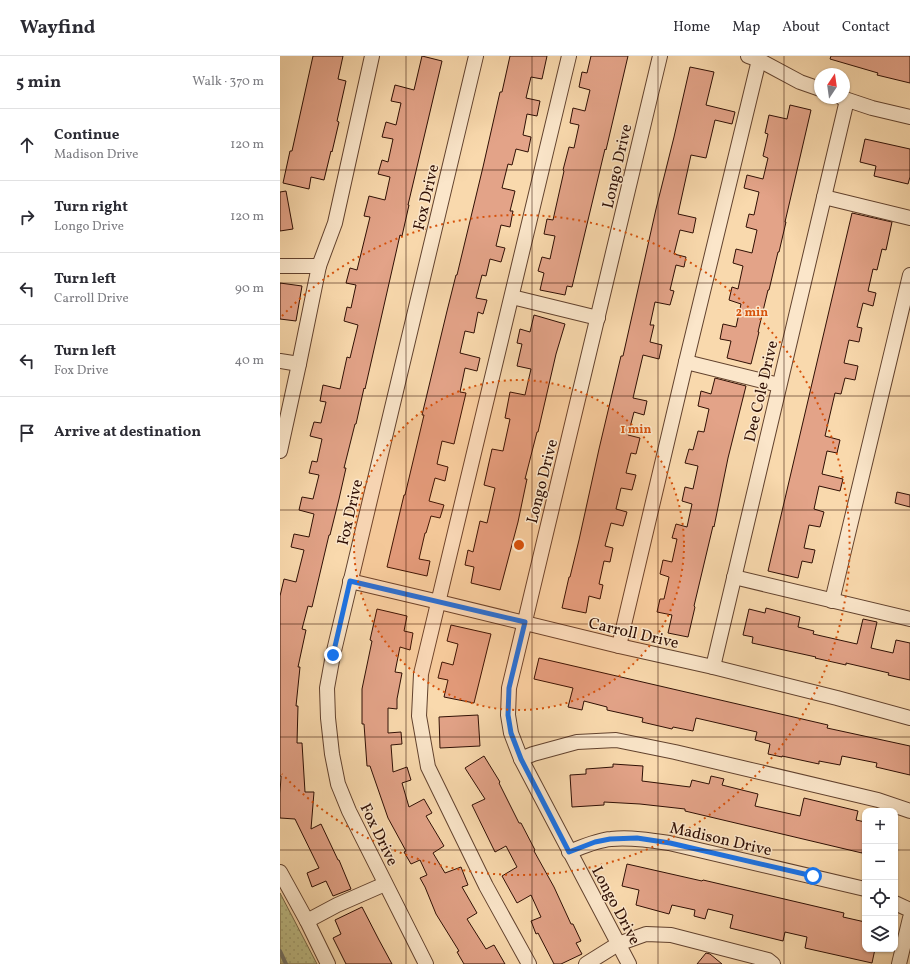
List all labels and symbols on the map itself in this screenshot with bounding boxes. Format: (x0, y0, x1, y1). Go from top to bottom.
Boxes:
north arrow (814, 68, 850, 104)
street label: Longo Drive (598, 122, 638, 211)
street label: Fox Drive (409, 162, 445, 233)
text: 2 min (736, 305, 768, 321)
street label: Dee Cole Drive (740, 339, 784, 444)
text: 1 min (621, 422, 652, 438)
street label: Longo Drive (522, 437, 564, 526)
street label: Fox Drive (333, 477, 369, 548)
centre of rings (512, 538, 526, 552)
street label: Carroll Drive (586, 613, 681, 655)
route end (324, 646, 342, 664)
street label: Fox Drive (354, 800, 403, 870)
street label: Madison Drive (667, 818, 774, 862)
street label: Longo Drive (585, 863, 645, 949)
route start (804, 867, 822, 885)

